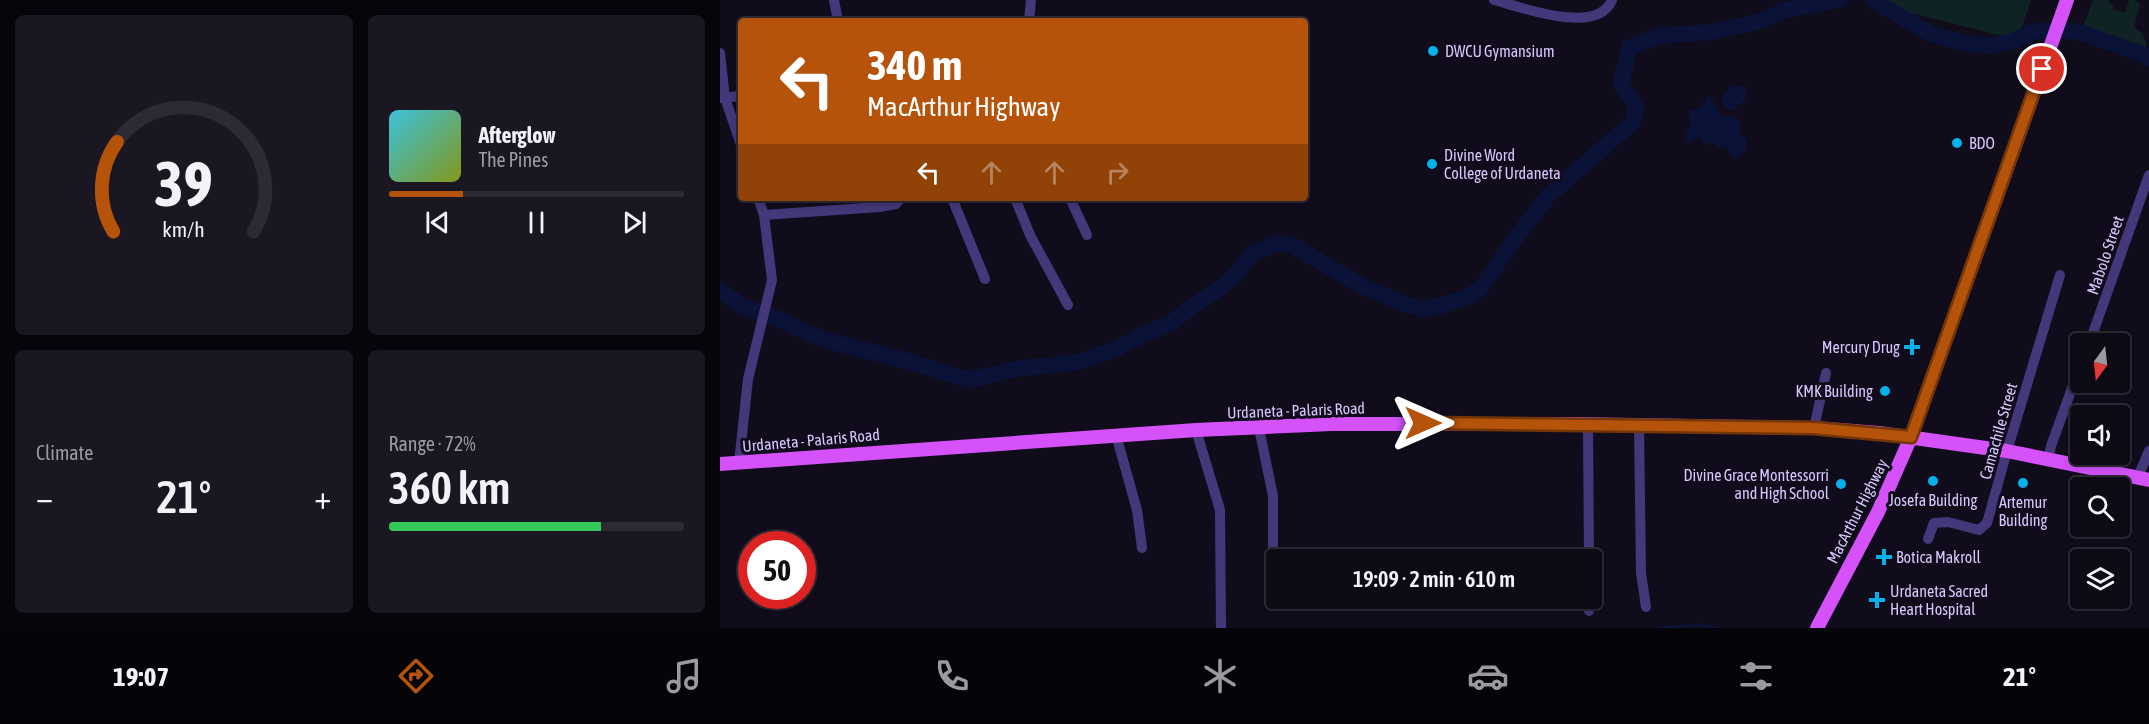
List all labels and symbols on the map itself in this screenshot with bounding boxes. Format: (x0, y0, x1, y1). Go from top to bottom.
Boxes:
place label: DWCU Gymansium (1445, 42, 1554, 61)
pin (2016, 43, 2067, 94)
marker: DWCU Gymansium (1426, 44, 1440, 58)
place label: BDO (1969, 134, 1995, 152)
marker: BDO (1950, 136, 1964, 150)
place label: Divine Word College of Urdaneta (1444, 146, 1561, 183)
marker: Divine Word College of Urdaneta (1425, 157, 1439, 171)
street label: Mabolo Street (2083, 213, 2127, 297)
north arrow (2070, 333, 2130, 393)
place label: Mercury Drug (1822, 338, 1900, 357)
marker: Mercury Drug (1905, 340, 1919, 354)
street label: Camachile Street (1976, 380, 2020, 481)
place label: KMK Building (1795, 382, 1873, 401)
marker: KMK Building (1878, 384, 1892, 398)
position arrow (1391, 391, 1455, 455)
street label: Urdaneta - Palaris Road (1227, 399, 1365, 421)
street label: Urdaneta - Palaris Road (741, 425, 881, 455)
street label: MacArthur Highway (1823, 456, 1892, 567)
place label: Divine Grace Montessorri and High School (1684, 466, 1830, 503)
marker: Josefa Building (1926, 474, 1940, 488)
marker: Artemur Building (2016, 476, 2030, 490)
marker: Divine Grace Montessorri and High School (1834, 477, 1848, 491)
place label: Josefa Building (1889, 491, 1977, 510)
place label: Artemur Building (1999, 493, 2048, 530)
speed limit sign: 50 (738, 531, 816, 609)
place label: Botica Makroll (1896, 548, 1982, 566)
marker: Botica Makroll (1877, 550, 1891, 564)
place label: Urdaneta Sacred Heart Hospital (1890, 582, 1988, 619)
marker: Urdaneta Sacred Heart Hospital (1868, 591, 1886, 609)

